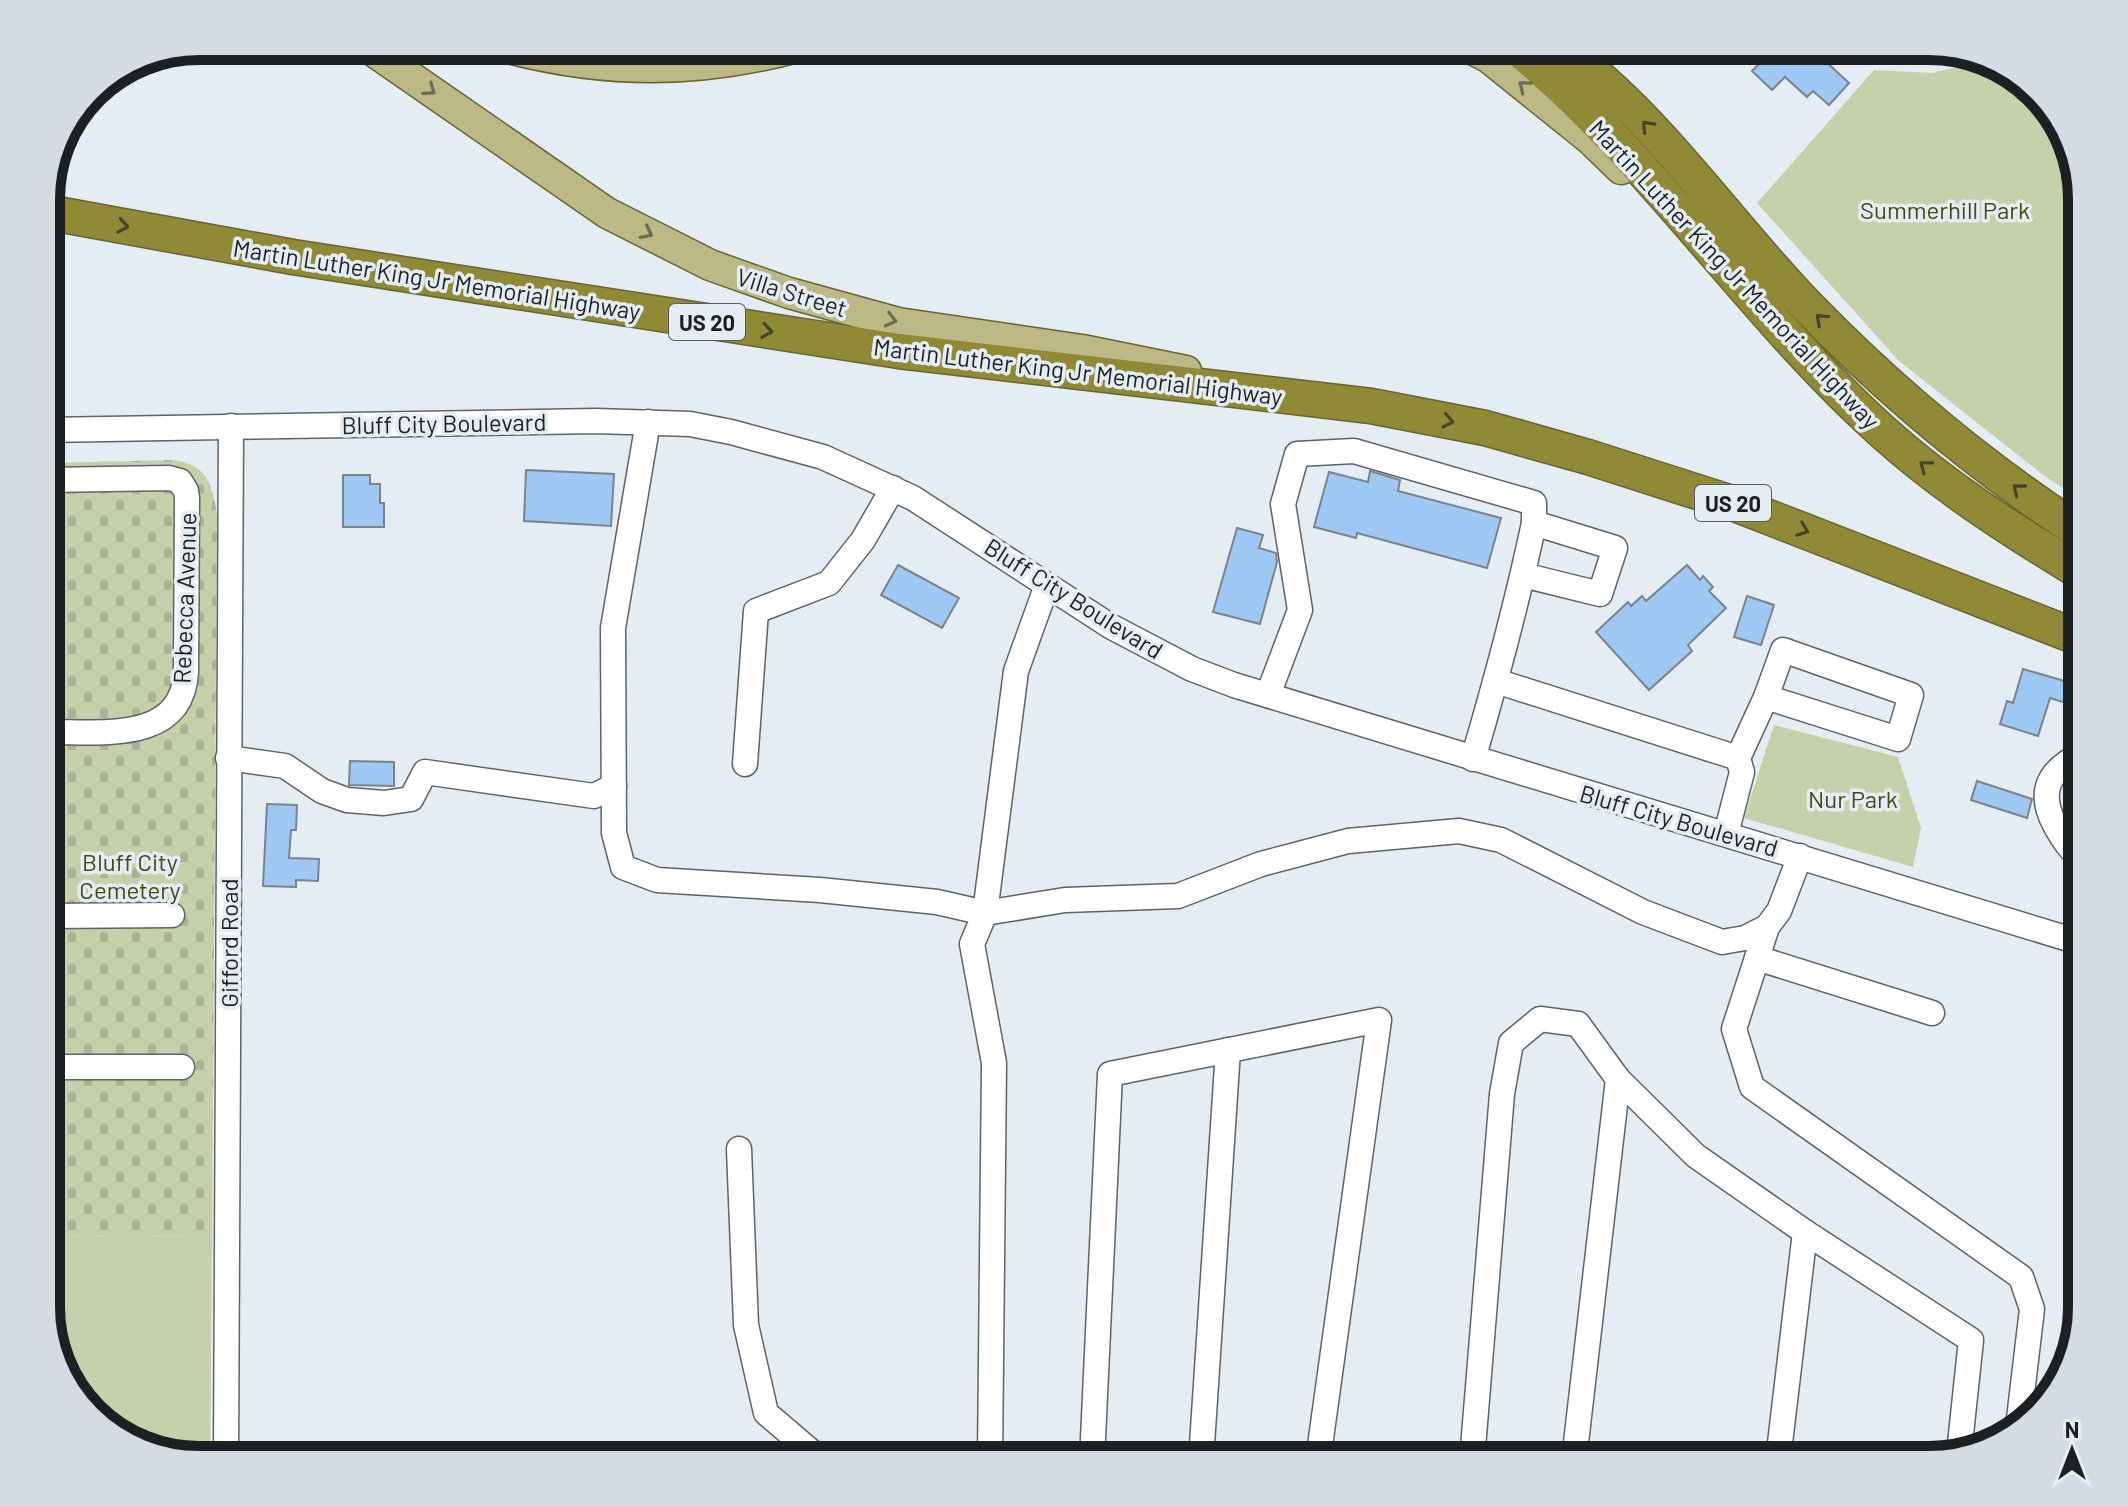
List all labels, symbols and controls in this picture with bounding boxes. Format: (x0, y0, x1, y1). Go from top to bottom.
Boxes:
one-way arrow (421, 80, 435, 95)
one-way arrow (1518, 81, 1533, 96)
street label: Martin Luther King Jr Memorial Highway (1584, 113, 1886, 435)
one-way arrow (1642, 121, 1657, 135)
park label: Summerhill Park (1860, 195, 2030, 224)
one-way arrow (116, 216, 130, 233)
one-way arrow (638, 224, 653, 239)
street label: Martin Luther King Jr Memorial Highway (231, 232, 643, 326)
street label: Villa Street (733, 261, 851, 323)
road number: US 20 (669, 304, 745, 340)
one-way arrow (883, 311, 897, 328)
one-way arrow (1816, 314, 1830, 329)
one-way arrow (760, 322, 773, 339)
street label: Martin Luther King Jr Memorial Highway (872, 332, 1284, 410)
street label: Bluff City Boulevard (341, 407, 547, 439)
one-way arrow (1441, 411, 1455, 428)
one-way arrow (1920, 461, 1934, 476)
one-way arrow (2012, 484, 2027, 498)
road number: US 20 (1695, 485, 1771, 521)
street label: Rebecca Avenue (167, 512, 201, 684)
one-way arrow (1795, 520, 1809, 537)
street label: Bluff City Boulevard (980, 531, 1168, 665)
street label: Bluff City Boulevard (1577, 778, 1781, 862)
park label: Nur Park (1808, 784, 1898, 813)
park label: Bluff City Cemetery (79, 847, 181, 904)
street label: Gifford Road (214, 878, 243, 1008)
north arrow (2032, 1410, 2112, 1490)
text: N (2065, 1416, 2079, 1442)

